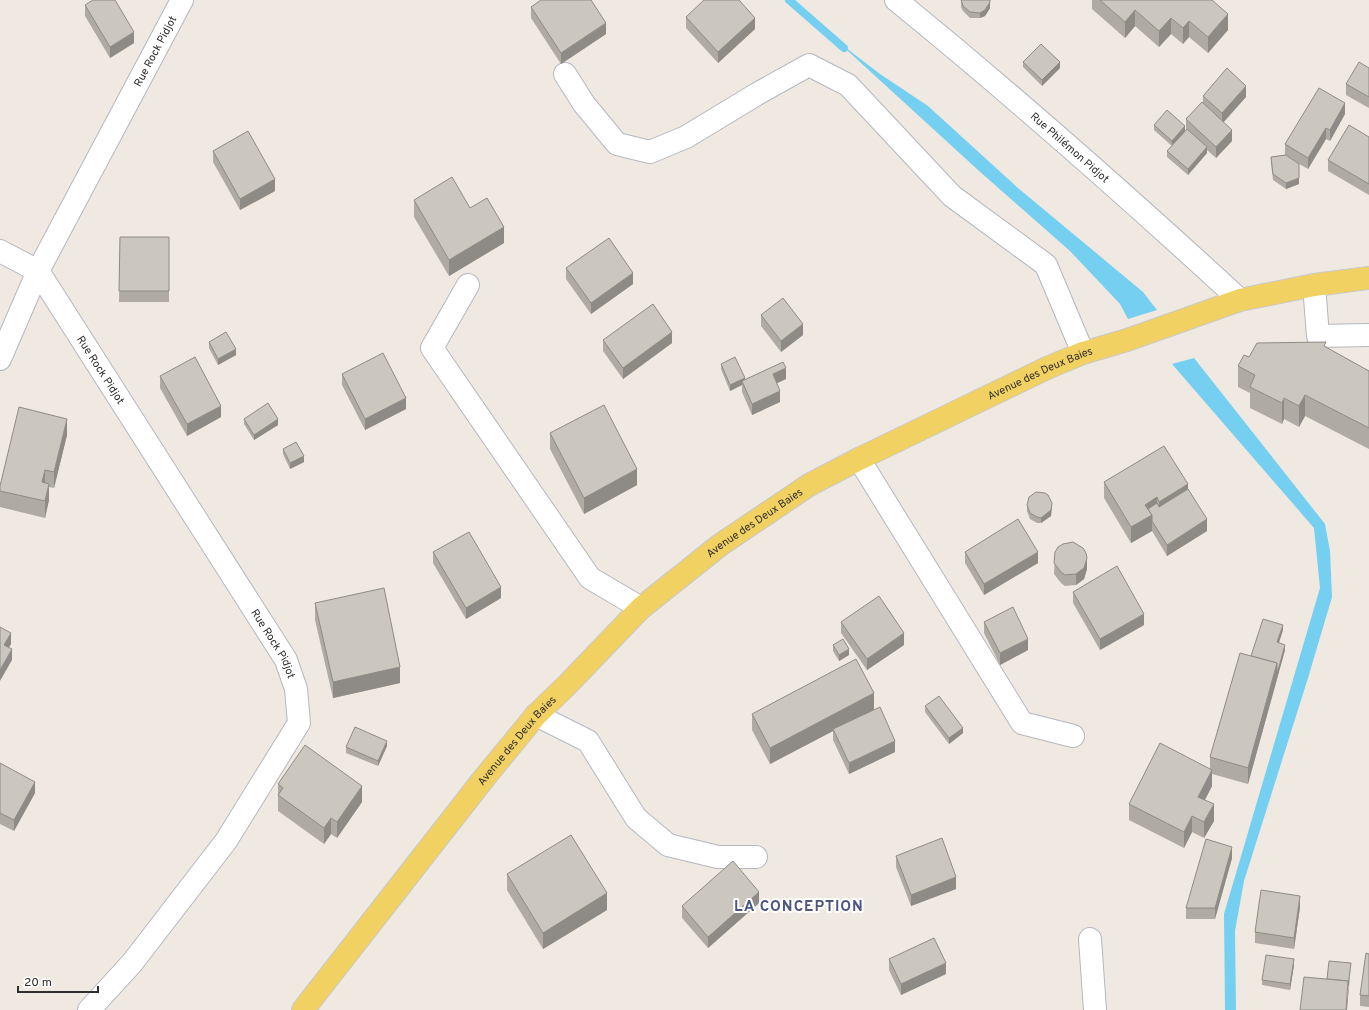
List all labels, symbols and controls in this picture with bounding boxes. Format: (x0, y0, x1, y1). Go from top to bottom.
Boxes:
street label: Rue Rock Pidjot (131, 14, 180, 89)
street label: Rue Philémon Pidjot (1027, 110, 1112, 186)
street label: Rue Rock Pidjot (73, 333, 127, 407)
street label: Avenue des Deux Baies (985, 345, 1094, 404)
street label: Avenue des Deux Baies (704, 485, 806, 561)
street label: Rue Rock Pidjot (247, 607, 298, 680)
street label: Avenue des Deux Baies (475, 693, 560, 789)
district label: LA CONCEPTION (734, 898, 864, 917)
scale bar (18, 968, 98, 994)
text: 20 m (24, 975, 52, 991)

